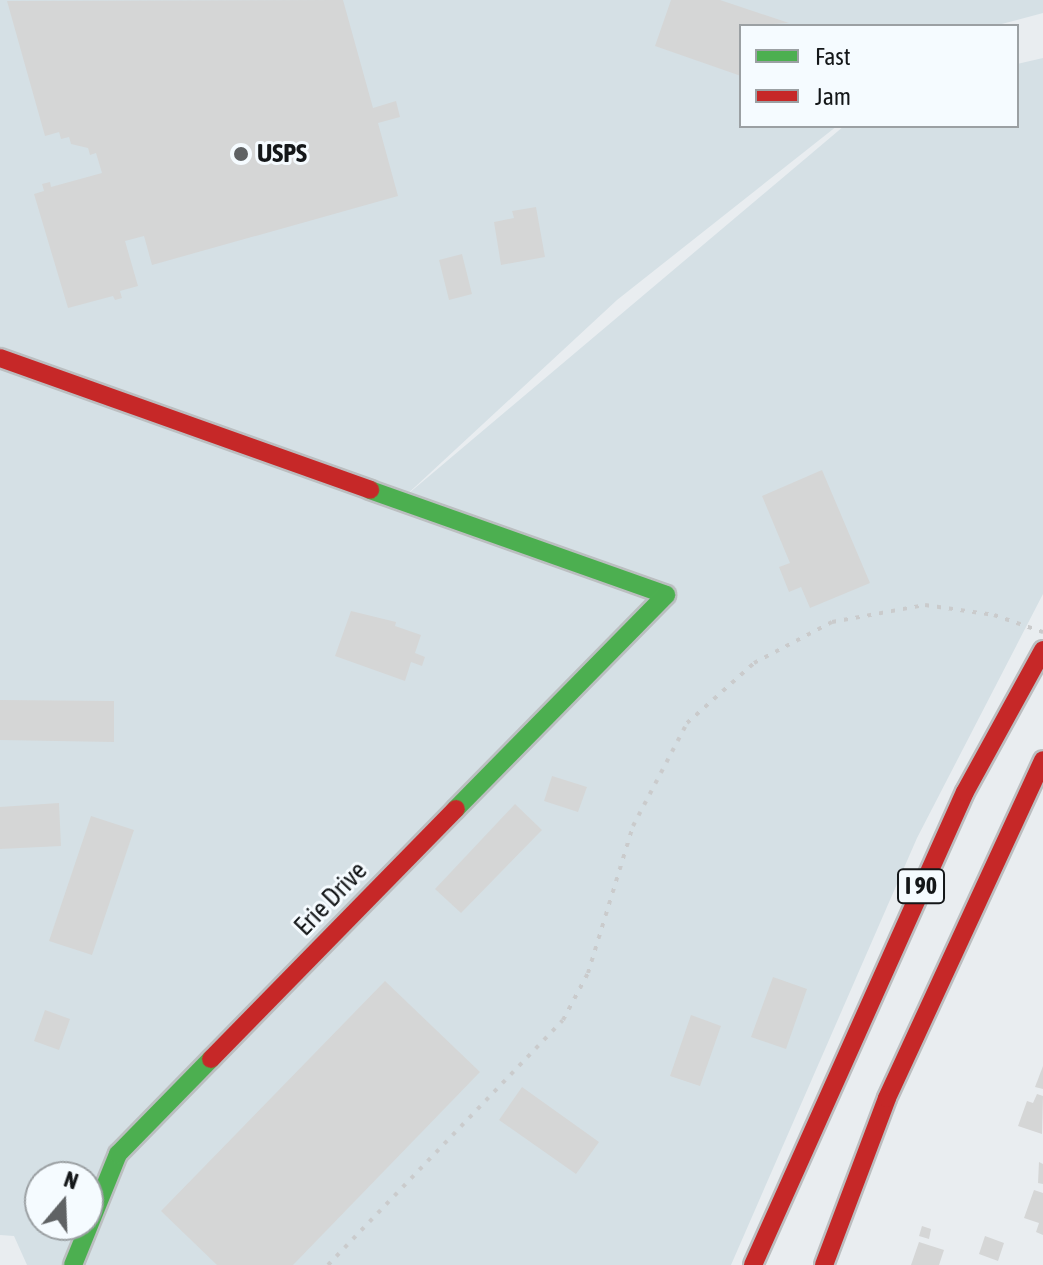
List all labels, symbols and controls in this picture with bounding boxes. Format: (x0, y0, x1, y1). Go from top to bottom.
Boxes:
legend (739, 24, 1019, 128)
text: Fast (815, 43, 851, 70)
text: Jam (815, 83, 851, 110)
place label: USPS (257, 138, 307, 170)
marker: USPS (232, 145, 250, 163)
street label: Erie Drive (288, 856, 374, 942)
road number: I 90 (897, 866, 945, 906)
north arrow (24, 1161, 104, 1241)
text: N (61, 1166, 82, 1195)

